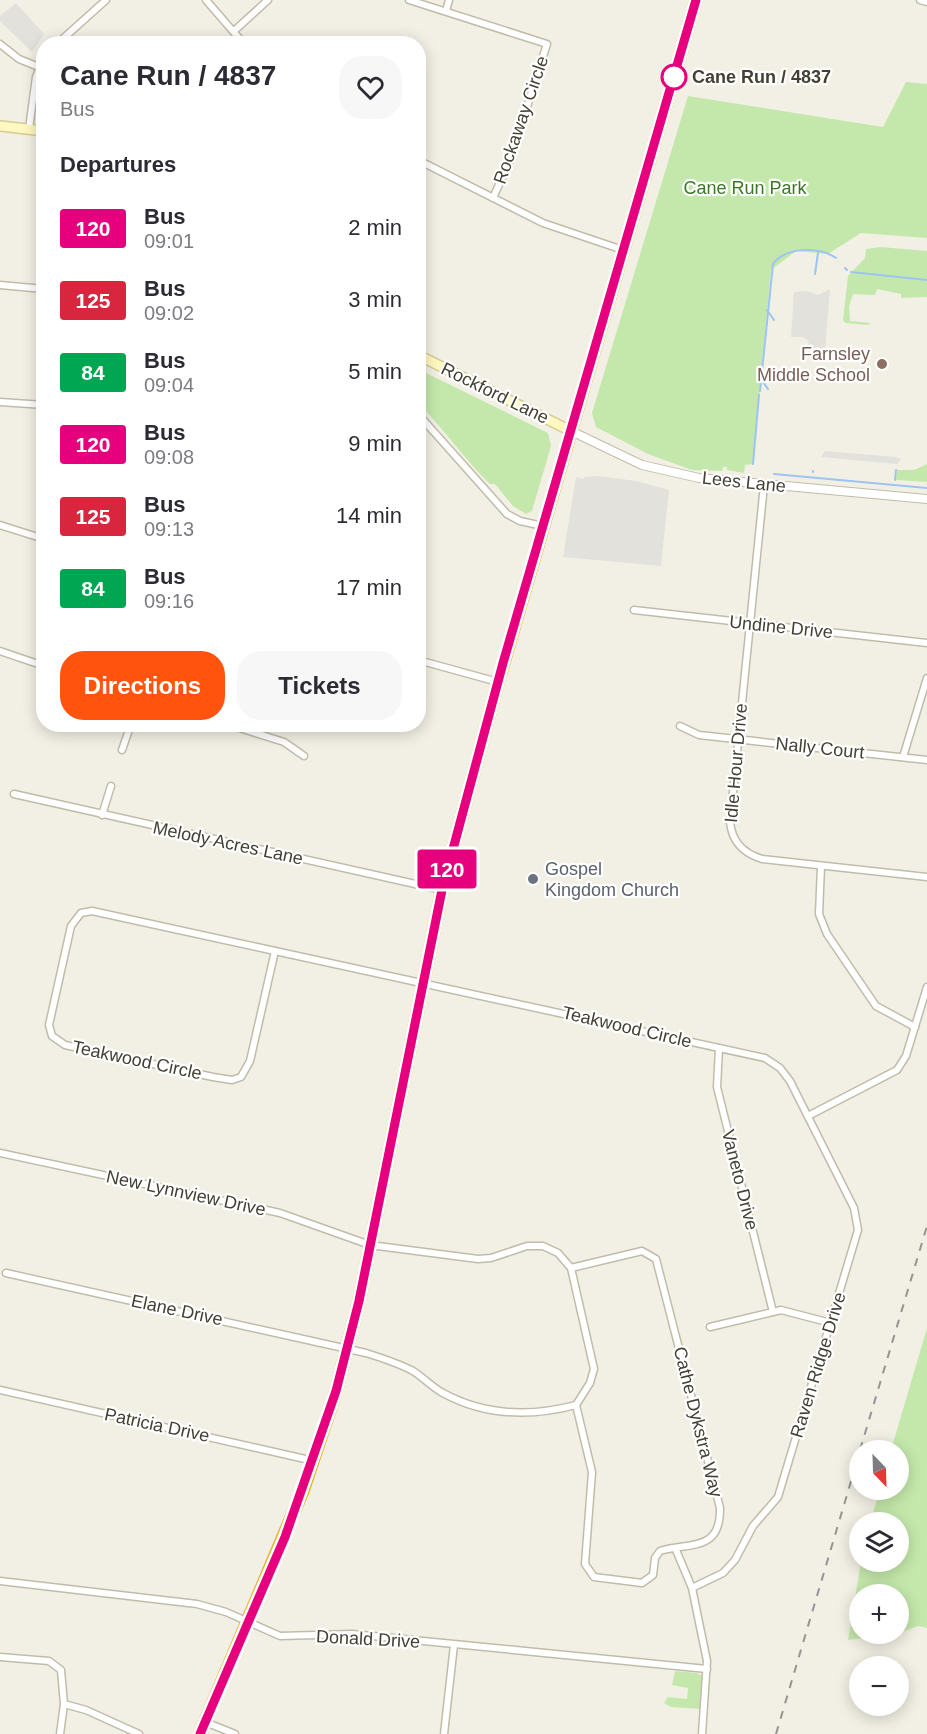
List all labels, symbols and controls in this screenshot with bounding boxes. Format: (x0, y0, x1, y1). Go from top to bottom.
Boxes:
street label: Rockaway Circle (490, 53, 552, 187)
button: heart (339, 56, 402, 119)
text: Cane Run / 4837 (60, 60, 276, 91)
marker: Cane Run / 4837 (661, 64, 687, 90)
place label: Cane Run / 4837 (692, 67, 831, 87)
text: Bus (60, 98, 94, 120)
text: Departures (60, 152, 176, 177)
park label: Cane Run Park (683, 178, 808, 198)
text: Bus (144, 204, 186, 229)
text: 2 min (348, 215, 402, 240)
text: 120 (75, 217, 111, 240)
text: 09:01 (144, 230, 194, 252)
text: Bus (144, 276, 186, 301)
text: 3 min (348, 287, 402, 312)
text: 125 (75, 289, 111, 312)
text: 09:02 (144, 302, 194, 324)
place label: Farnsley Middle School (757, 344, 870, 385)
text: Bus (144, 348, 186, 373)
marker: Farnsley Middle School (875, 357, 889, 371)
street label: Rockford Lane (438, 358, 552, 428)
text: 5 min (348, 359, 402, 384)
text: 84 (81, 361, 105, 384)
text: 09:04 (144, 374, 194, 396)
text: Bus (144, 420, 186, 445)
text: 9 min (348, 431, 402, 456)
text: 120 (75, 433, 111, 456)
text: 09:08 (144, 446, 194, 468)
street label: Lees Lane (701, 468, 787, 496)
text: Bus (144, 492, 186, 517)
text: 14 min (336, 503, 402, 528)
text: 125 (75, 505, 111, 528)
text: 09:13 (144, 518, 194, 540)
text: Bus (144, 564, 186, 589)
text: 17 min (336, 575, 402, 600)
text: 84 (81, 577, 105, 600)
text: 09:16 (144, 590, 194, 612)
street label: Undine Drive (728, 612, 834, 642)
button: Directions (60, 651, 225, 720)
button: Tickets (237, 651, 402, 720)
street label: Idle Hour Drive (721, 702, 751, 824)
street label: Nally Court (775, 733, 865, 763)
street label: Melody Acres Lane (151, 817, 305, 869)
line badge: 120 (412, 850, 482, 888)
text: 120 (429, 858, 465, 881)
place label: Gospel Kingdom Church (545, 859, 679, 900)
marker: Gospel Kingdom Church (526, 872, 540, 886)
street label: Teakwood Circle (560, 1002, 694, 1052)
street label: Teakwood Circle (70, 1036, 204, 1084)
street label: Vaneto Drive (718, 1128, 762, 1232)
street label: New Lynnview Drive (104, 1166, 268, 1220)
street label: Raven Ridge Drive (786, 1290, 850, 1440)
street label: Elane Drive (129, 1291, 225, 1329)
street label: Cathe Dykstra Way (670, 1345, 726, 1499)
street label: Patricia Drive (103, 1404, 211, 1446)
north arrow (849, 1440, 909, 1500)
map controls (849, 1440, 909, 1716)
button: layers (849, 1512, 909, 1572)
button: + (849, 1584, 909, 1644)
street label: Donald Drive (316, 1626, 420, 1652)
button: − (849, 1656, 909, 1716)

